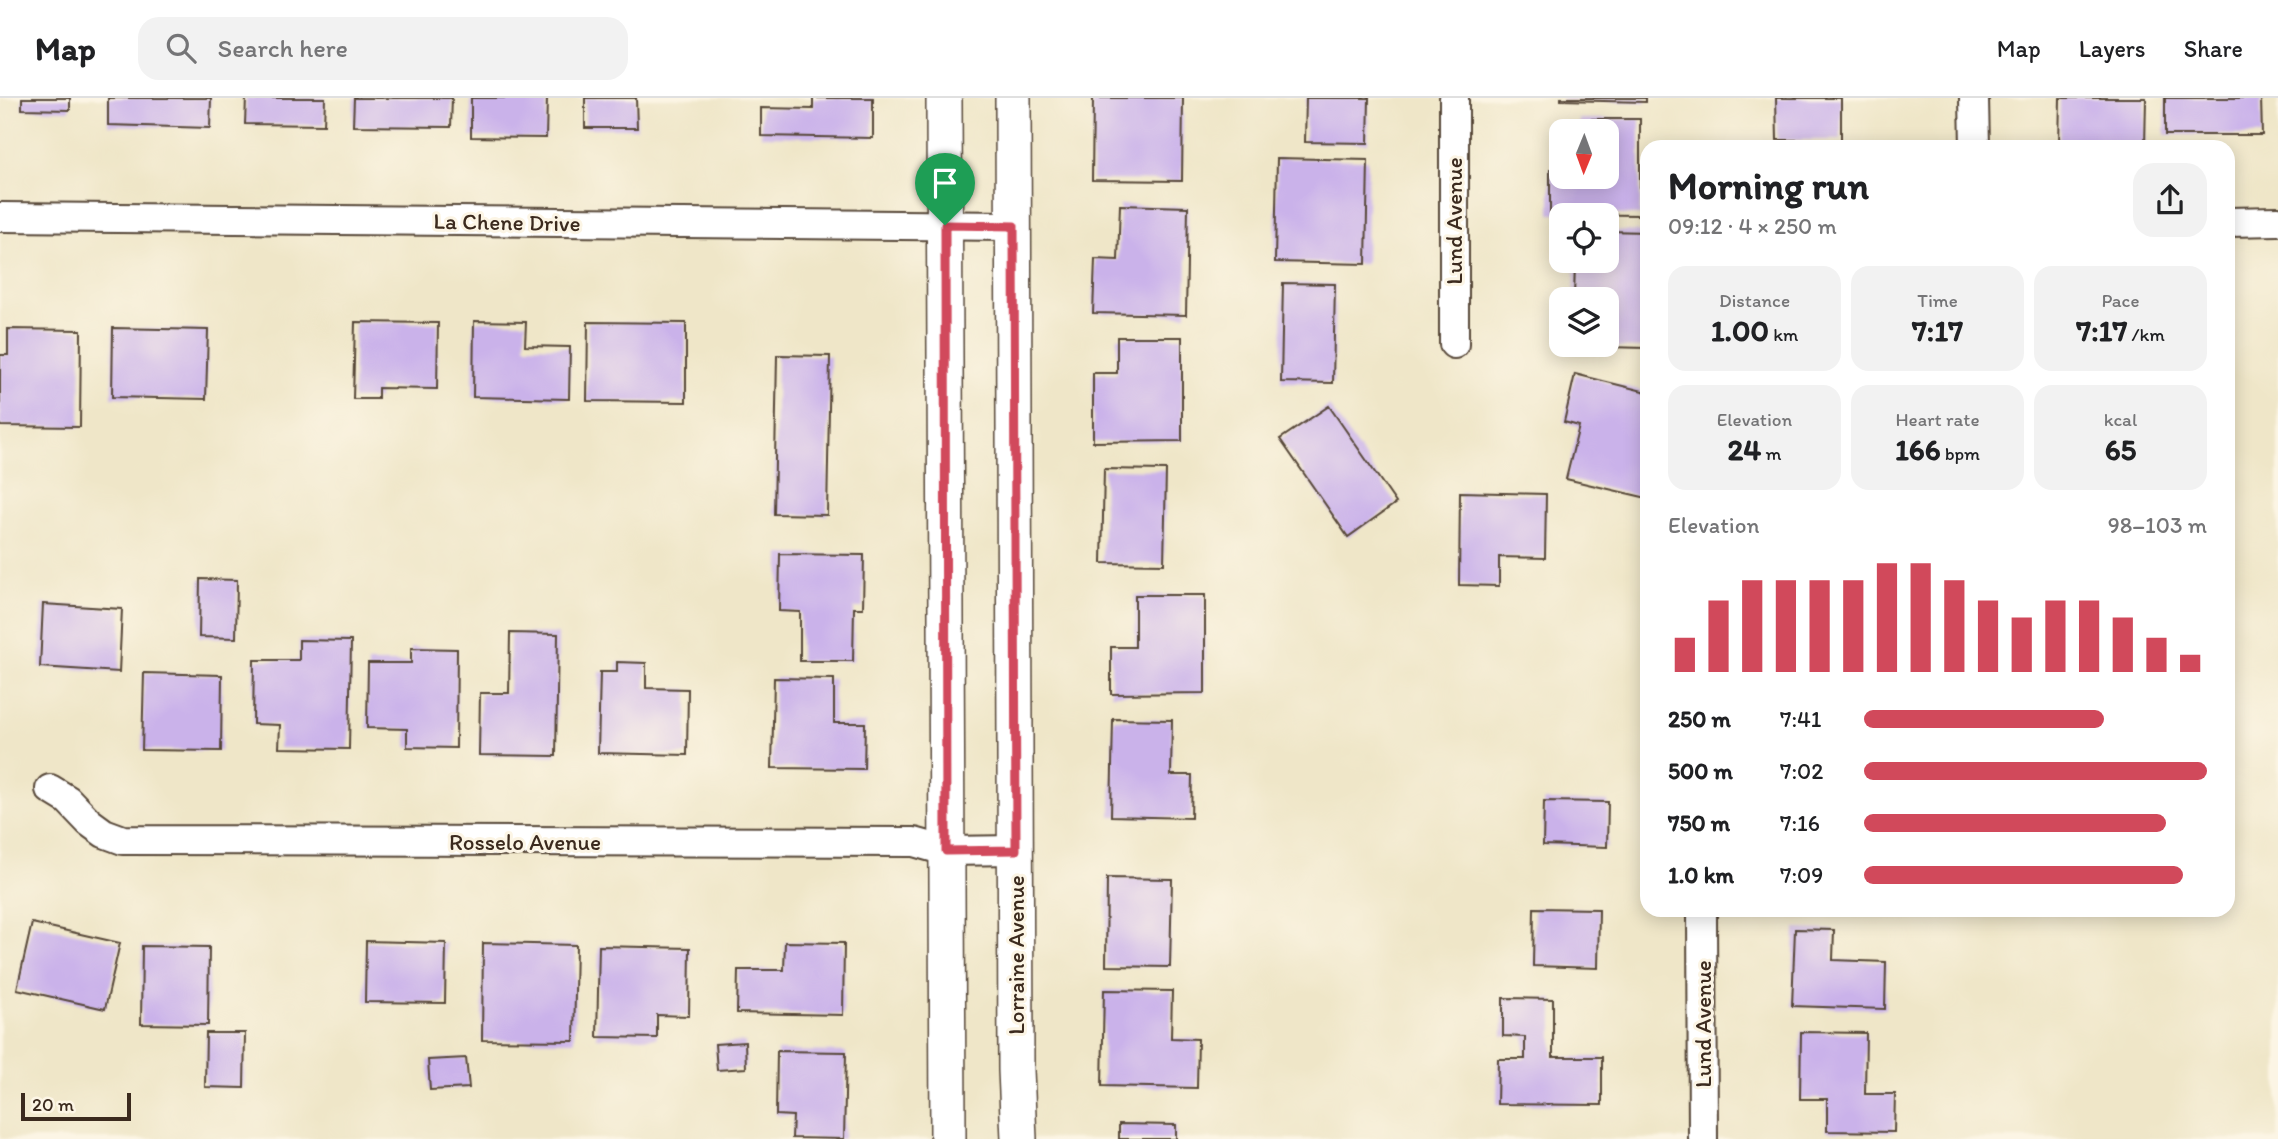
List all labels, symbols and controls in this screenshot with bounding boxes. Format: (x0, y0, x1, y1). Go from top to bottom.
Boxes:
search box (138, 17, 628, 80)
text: Map (35, 29, 96, 68)
icon: search (162, 29, 200, 67)
text: Search here (218, 32, 348, 64)
text: Map (1997, 34, 2041, 63)
text: Layers (2079, 34, 2146, 63)
text: Share (2184, 34, 2243, 63)
north arrow (1549, 119, 1619, 189)
map controls (1549, 119, 1619, 357)
pin (915, 153, 975, 225)
street label: Lund Avenue (1440, 157, 1468, 285)
text: Morning run (1668, 163, 1869, 209)
button: share (2133, 163, 2207, 237)
icon: arrive (926, 164, 964, 202)
button: locate (1549, 203, 1619, 273)
street label: La Chene Drive (433, 207, 581, 237)
text: 09:12 · 4 × 250 m (1668, 212, 1837, 240)
button: layers (1549, 287, 1619, 357)
text: Distance (1719, 289, 1790, 312)
text: Time (1917, 289, 1958, 312)
text: Pace (2101, 289, 2140, 312)
text: 1.00 (1711, 312, 1769, 349)
text: 7:17 (1912, 312, 1963, 349)
text: 7:17 (2076, 312, 2127, 349)
text: km (1769, 323, 1798, 346)
text: /km (2127, 323, 2165, 346)
text: Elevation (1717, 408, 1792, 431)
text: Heart rate (1895, 408, 1980, 431)
text: kcal (2104, 408, 2137, 431)
text: 24 (1727, 431, 1761, 468)
text: 166 (1895, 431, 1941, 468)
text: 65 (2105, 431, 2136, 468)
text: m (1761, 442, 1782, 465)
text: bpm (1941, 442, 1980, 465)
text: Elevation (1668, 511, 1759, 539)
text: 98–103 m (2108, 511, 2207, 539)
text: 250 m (1668, 705, 1731, 733)
text: 7:41 (1780, 705, 1822, 733)
text: 500 m (1668, 757, 1733, 785)
text: 7:02 (1780, 757, 1823, 785)
text: 750 m (1668, 809, 1730, 837)
text: 7:16 (1780, 809, 1820, 837)
street label: Rosselo Avenue (449, 828, 601, 856)
text: 1.0 km (1668, 861, 1734, 889)
text: 7:09 (1780, 861, 1823, 889)
street label: Lorraine Avenue (1002, 875, 1030, 1035)
street label: Lund Avenue (1689, 960, 1717, 1088)
scale bar (21, 1090, 131, 1122)
text: 20 m (32, 1093, 74, 1116)

